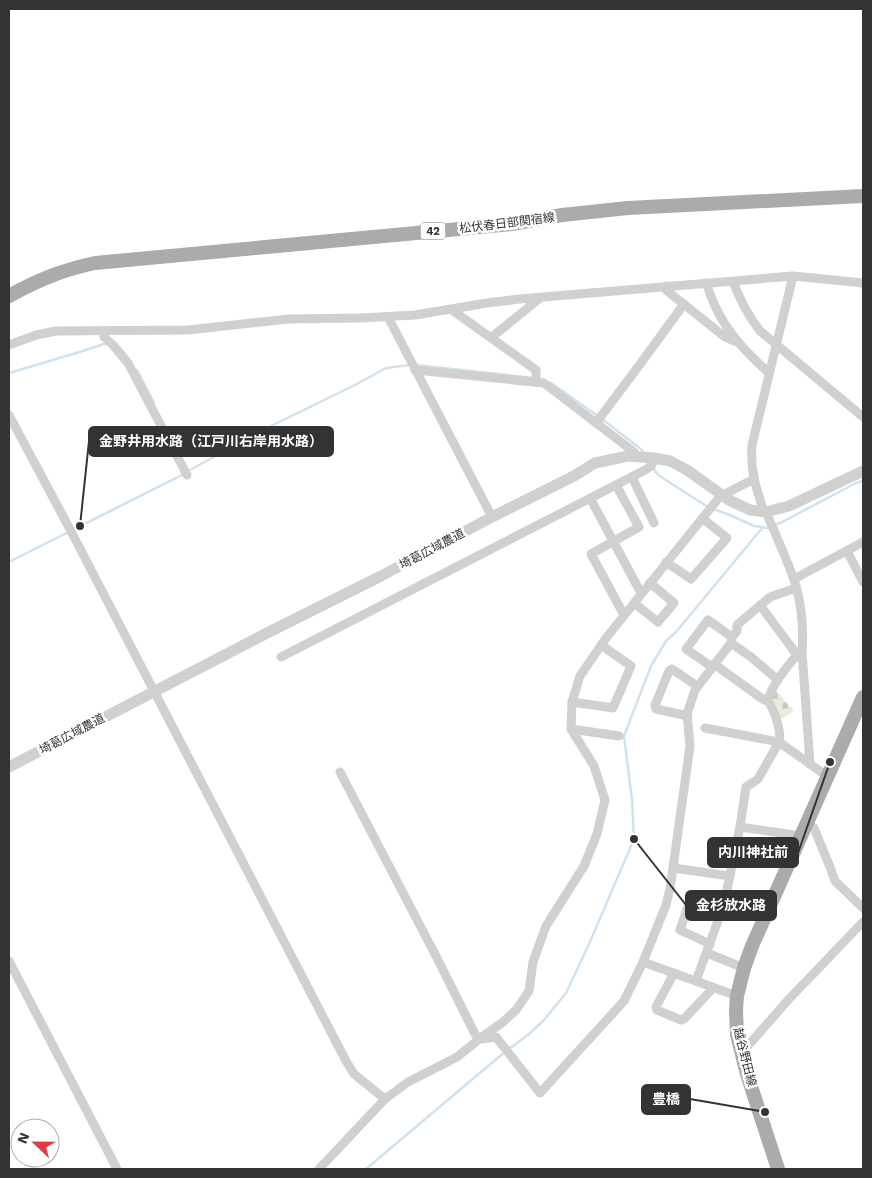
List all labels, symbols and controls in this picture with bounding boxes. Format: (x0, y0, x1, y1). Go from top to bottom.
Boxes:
street label: 松伏春日部関宿線 (458, 210, 556, 236)
road number: 42 (420, 222, 446, 240)
callout: 金野井用水路（江戸川右岸用水路） (89, 427, 333, 456)
text: 金野井用水路（江戸川右岸用水路） (99, 433, 323, 449)
street label: 埼葛広域農道 (397, 526, 467, 572)
street label: 埼葛広域農道 (37, 711, 107, 757)
callout: 内川神社前 (708, 838, 798, 867)
text: 内川神社前 (718, 844, 788, 860)
callout: 金杉放水路 (686, 891, 776, 920)
text: 金杉放水路 (696, 897, 766, 913)
street label: 越谷野田線 (731, 1026, 759, 1088)
callout: 豊橋 (642, 1085, 690, 1114)
text: 豊橋 (652, 1091, 680, 1107)
north arrow (10, 1118, 60, 1168)
text: N (14, 1130, 32, 1146)

